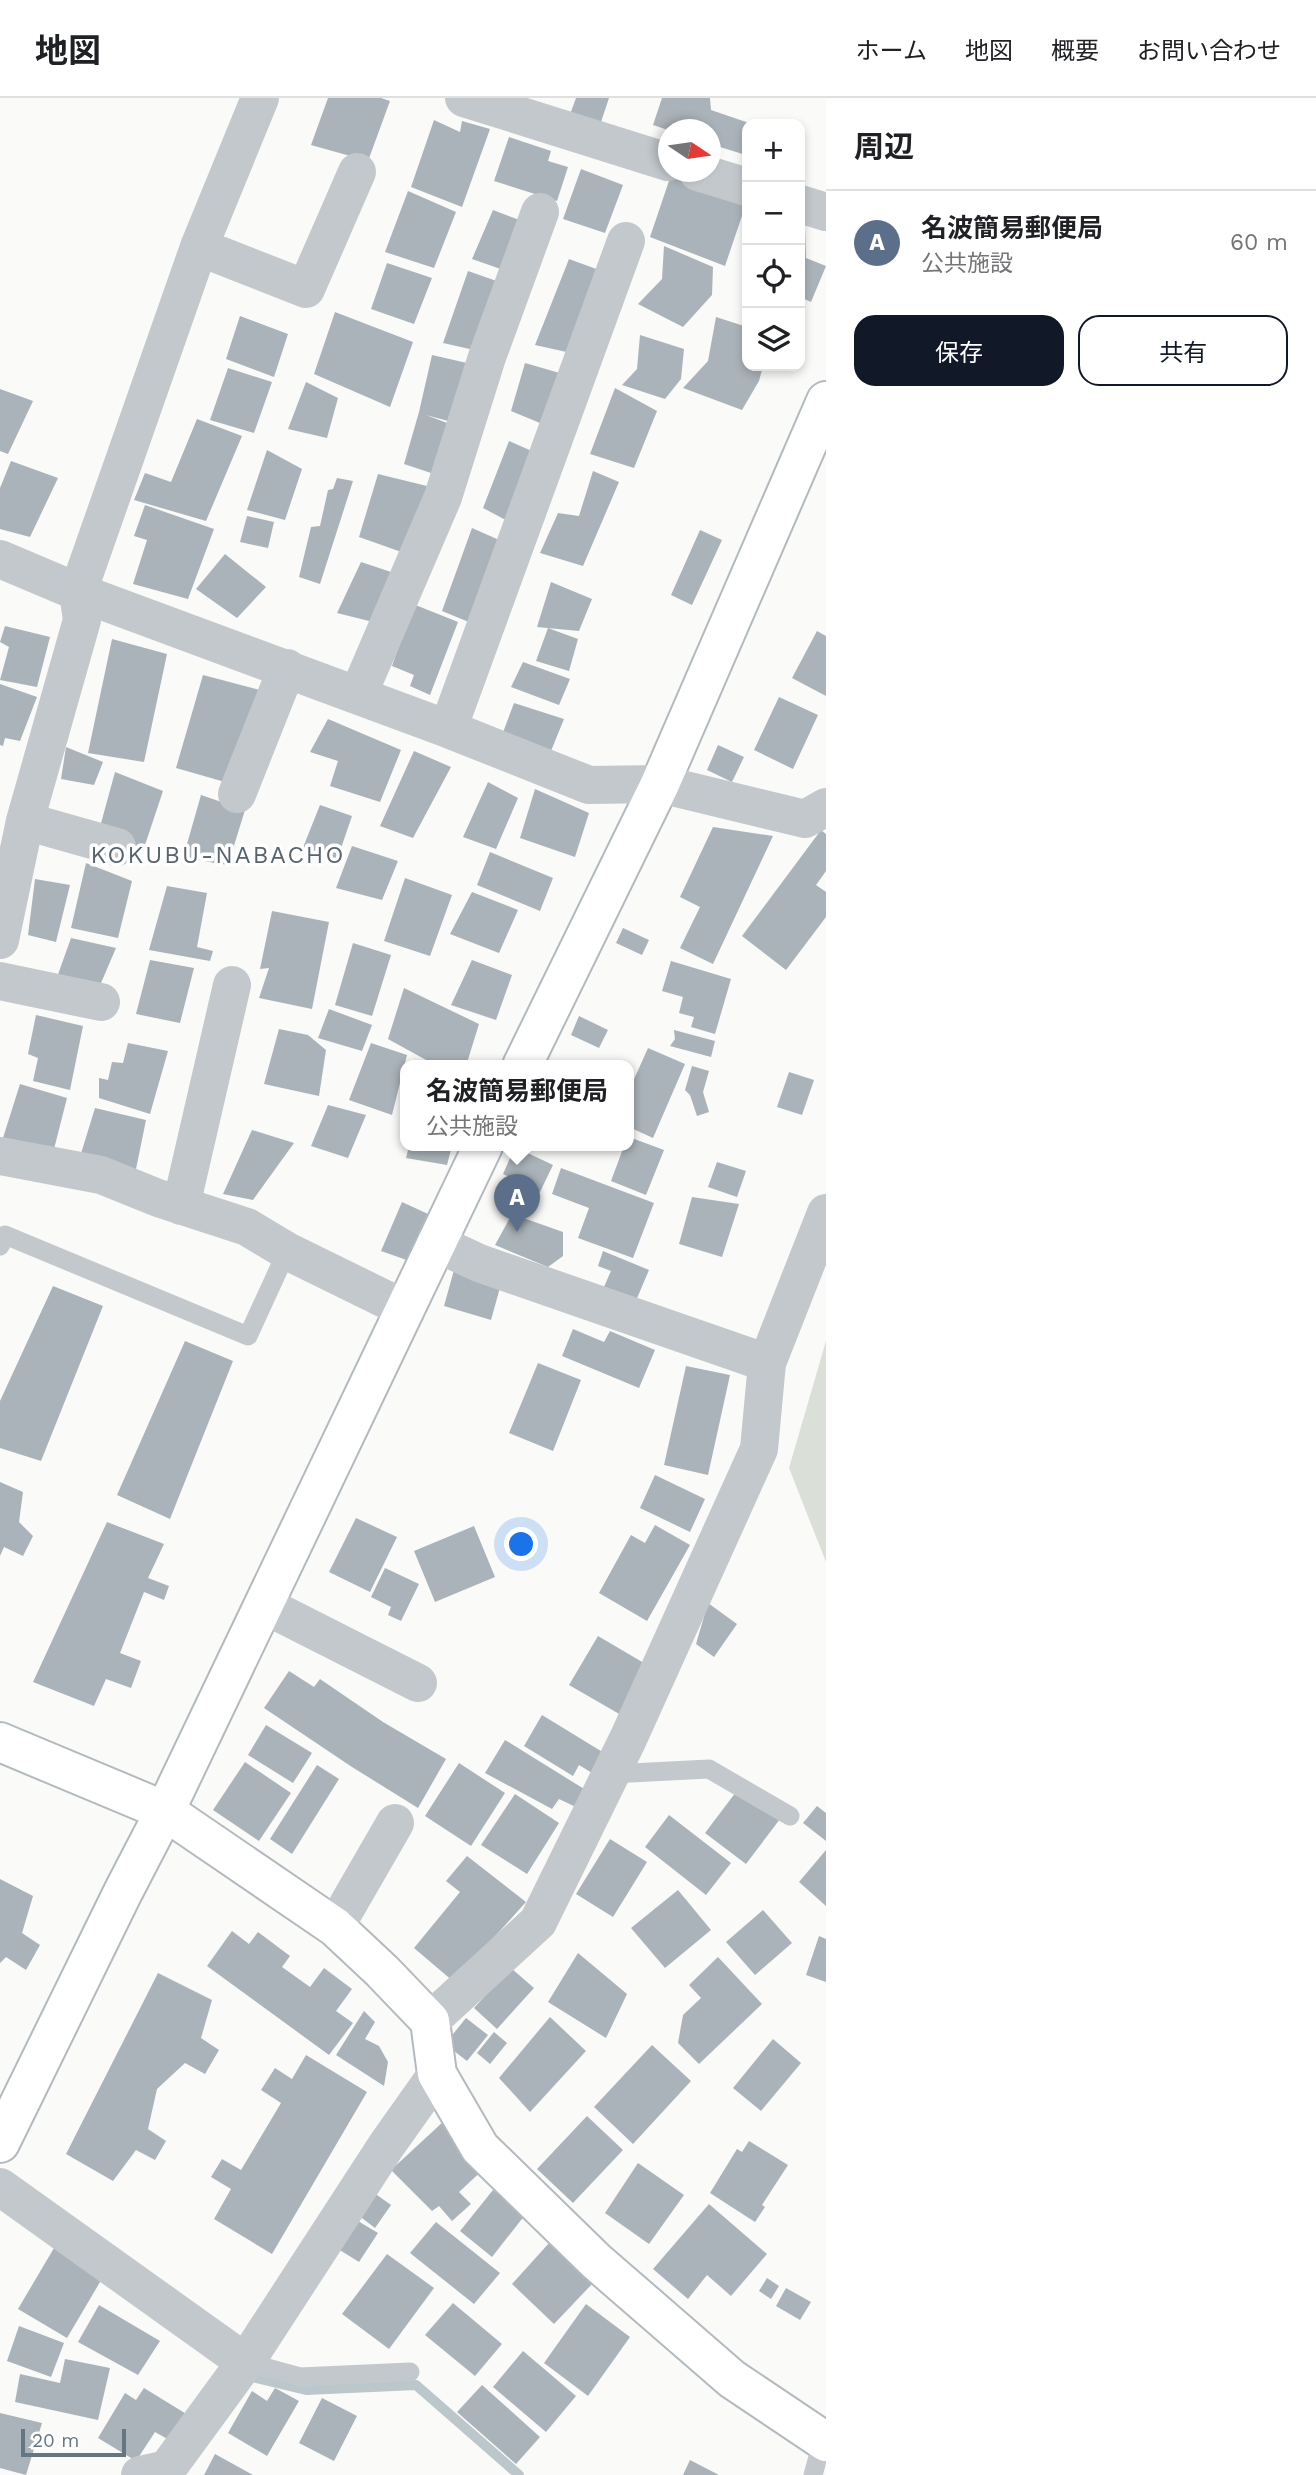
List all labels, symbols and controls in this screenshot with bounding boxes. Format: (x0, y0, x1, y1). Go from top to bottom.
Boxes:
text: 地図 (35, 31, 101, 70)
text: ホーム (856, 37, 927, 65)
text: 地図 (965, 37, 1013, 65)
text: 概要 (1051, 37, 1099, 65)
text: お問い合わせ (1137, 37, 1281, 65)
north arrow (658, 119, 721, 182)
map controls (742, 119, 805, 371)
button: + (742, 119, 805, 182)
text: 周辺 (854, 129, 914, 164)
button: − (742, 182, 805, 245)
text: 名波簡易郵便局 (921, 213, 1103, 243)
text: A (869, 229, 885, 256)
text: 60 m (1230, 229, 1288, 256)
button: locate (742, 245, 805, 308)
text: 公共施設 (921, 250, 1013, 277)
button: layers (742, 308, 805, 371)
button: 保存 (854, 315, 1064, 386)
button: 共有 (1078, 315, 1288, 386)
district label: KOKUBU-NABACHO (91, 841, 345, 869)
popup (400, 1060, 634, 1151)
text: 名波簡易郵便局 (426, 1076, 608, 1106)
text: 公共施設 (426, 1113, 518, 1140)
pin: A (494, 1174, 540, 1232)
your location (504, 1527, 538, 1561)
scale bar (21, 2426, 126, 2458)
text: 20 m (32, 2429, 79, 2452)

